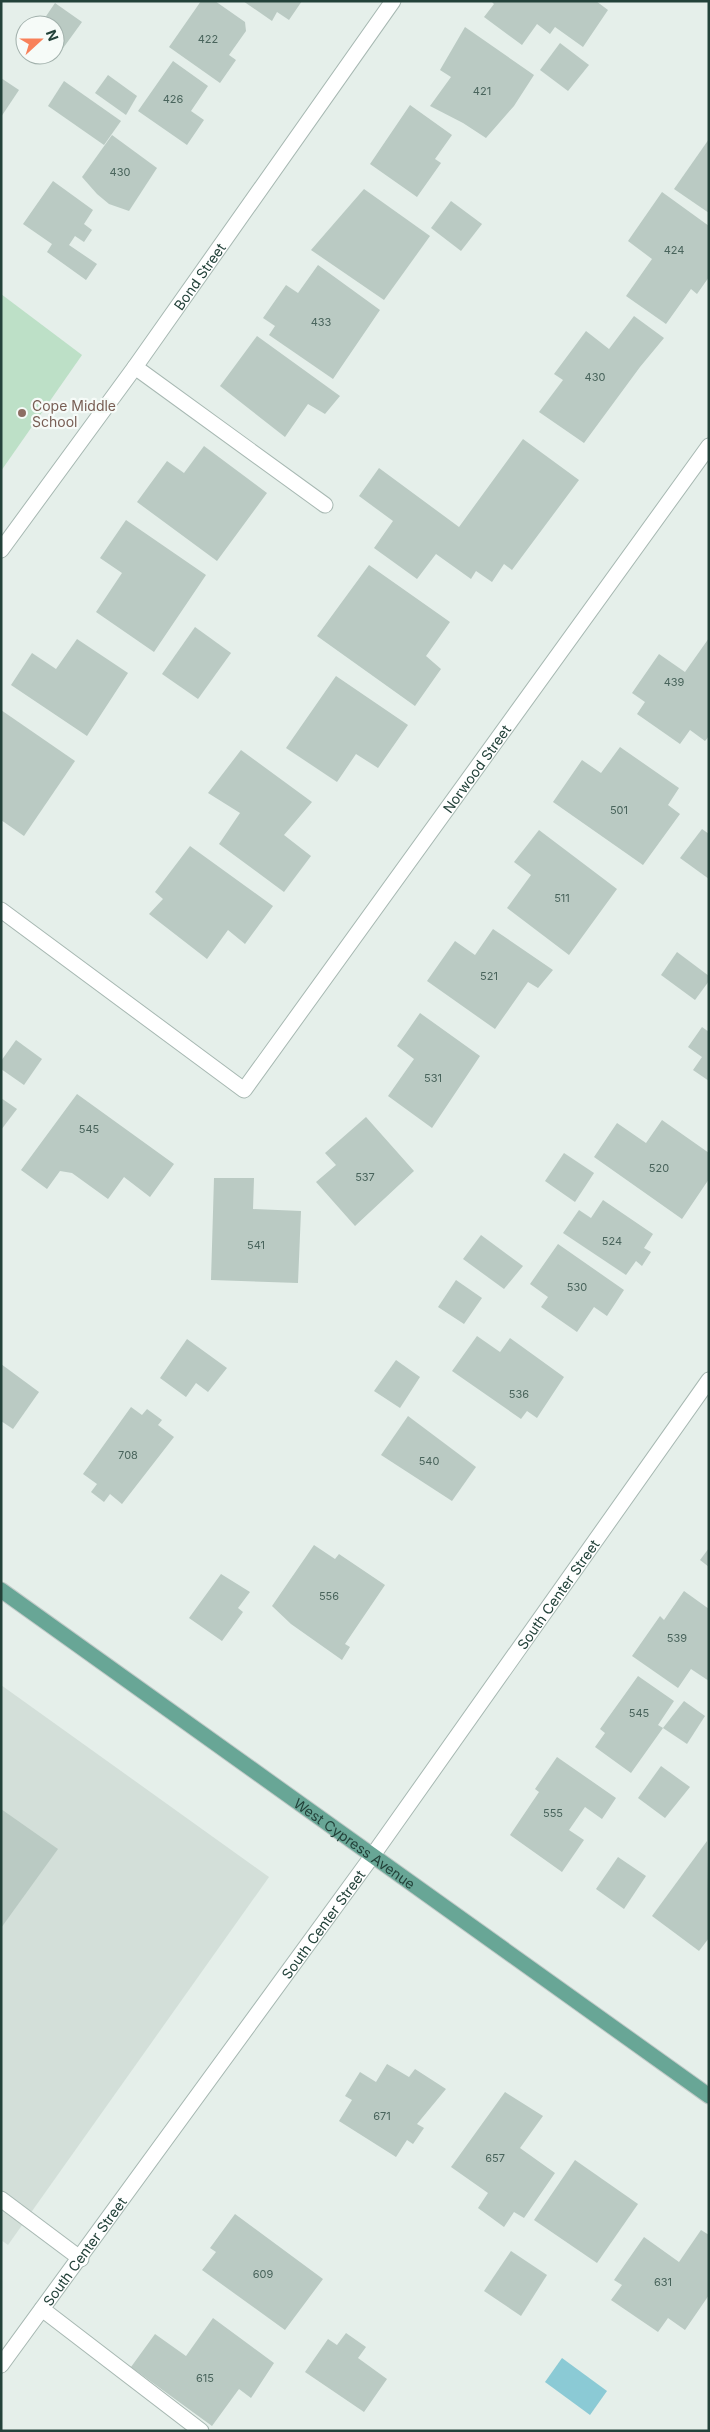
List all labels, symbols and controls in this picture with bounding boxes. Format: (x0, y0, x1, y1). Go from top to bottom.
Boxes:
north arrow (15, 15, 65, 65)
text: N (43, 27, 62, 43)
house number: 422 (198, 32, 218, 46)
house number: 421 (473, 84, 491, 98)
house number: 426 (163, 92, 183, 106)
house number: 430 (110, 165, 130, 179)
street label: Bond Street (170, 239, 229, 313)
house number: 424 (664, 243, 684, 257)
house number: 433 (311, 315, 332, 329)
house number: 430 (585, 370, 605, 384)
place label: Cope Middle School (32, 397, 116, 430)
marker: Cope Middle School (16, 407, 28, 419)
house number: 439 (664, 675, 685, 689)
street label: Norwood Street (439, 721, 514, 816)
house number: 501 (610, 803, 628, 817)
house number: 511 (554, 891, 570, 905)
house number: 521 (480, 969, 498, 983)
house number: 531 (424, 1071, 442, 1085)
house number: 545 (79, 1122, 100, 1136)
house number: 520 (649, 1161, 669, 1175)
house number: 537 (355, 1170, 375, 1184)
house number: 524 (602, 1234, 622, 1248)
house number: 541 (247, 1238, 265, 1252)
house number: 530 (567, 1280, 587, 1294)
house number: 536 (509, 1387, 529, 1401)
house number: 708 (118, 1448, 138, 1462)
house number: 540 (419, 1454, 439, 1468)
street label: South Center Street (513, 1535, 603, 1652)
house number: 556 (319, 1589, 339, 1603)
house number: 539 (667, 1631, 687, 1645)
house number: 545 (629, 1706, 650, 1720)
street label: West Cypress Avenue (291, 1794, 419, 1892)
house number: 555 (543, 1806, 563, 1820)
street label: South Center Street (277, 1866, 368, 1982)
house number: 671 (373, 2109, 391, 2123)
house number: 657 (485, 2151, 505, 2165)
street label: South Center Street (39, 2193, 130, 2309)
house number: 609 (253, 2267, 273, 2281)
house number: 631 (654, 2275, 672, 2289)
house number: 615 (196, 2371, 214, 2385)

